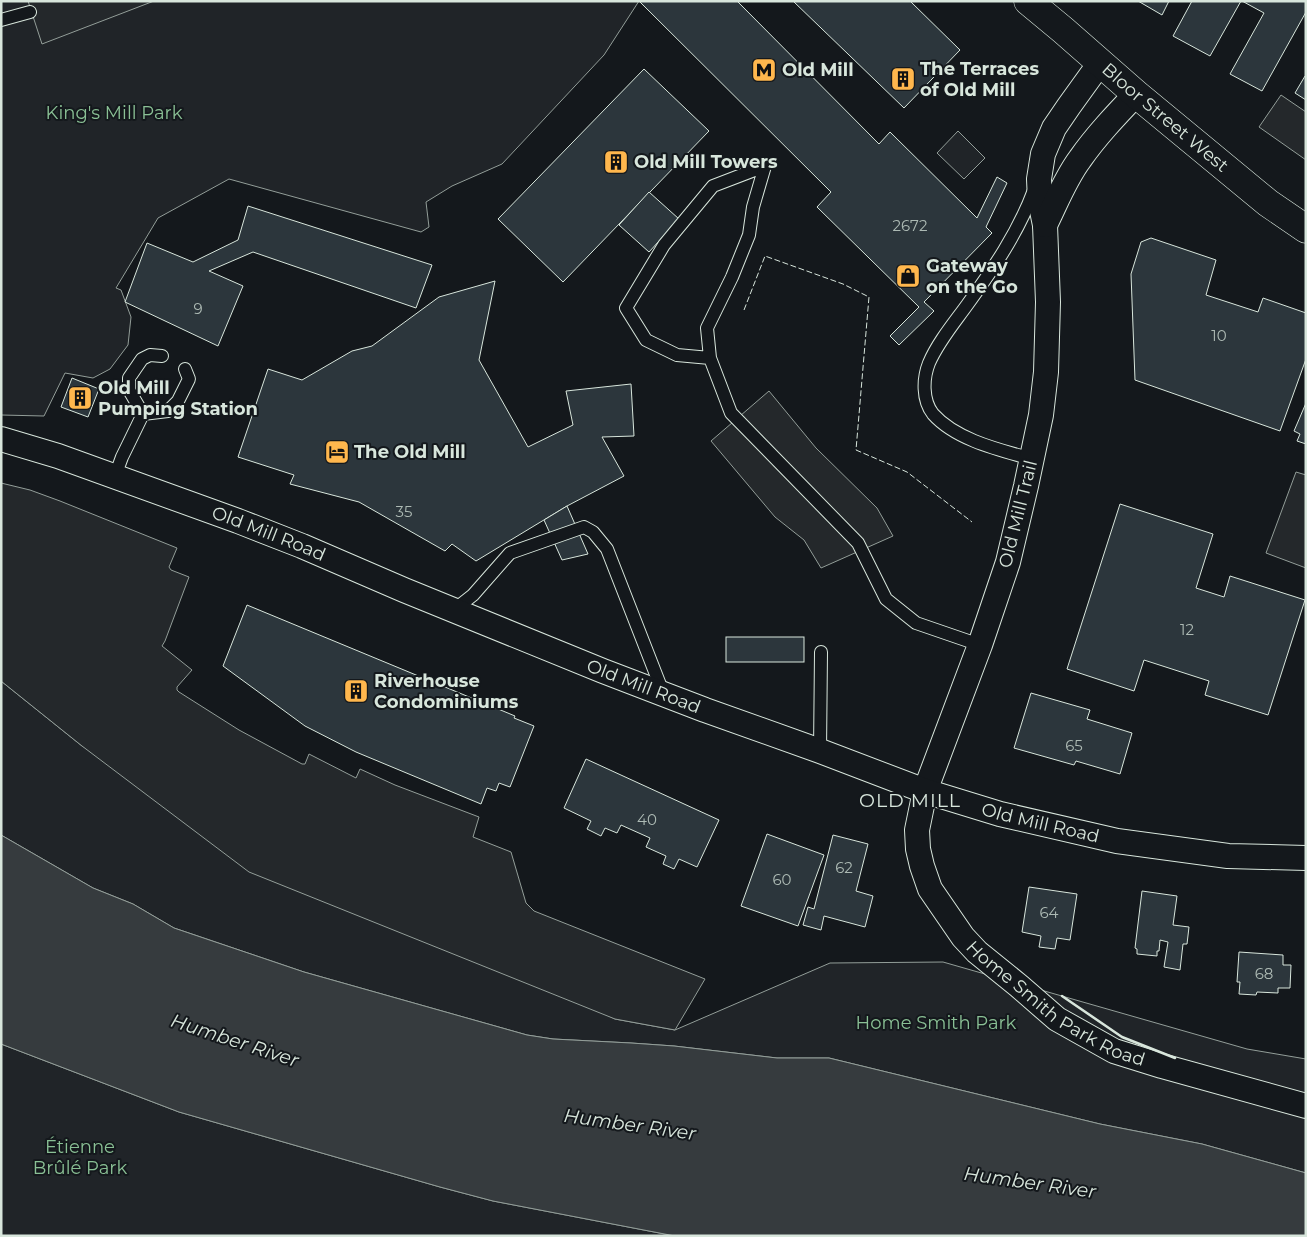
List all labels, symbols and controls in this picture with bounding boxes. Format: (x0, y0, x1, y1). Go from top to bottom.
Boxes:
metro station icon: Old Mill (751, 57, 777, 83)
place label: The Terraces of Old Mill (920, 58, 1039, 101)
street label: Bloor Street West (1097, 58, 1233, 177)
place label: Old Mill (782, 59, 854, 81)
building icon: The Terraces of Old Mill (890, 66, 916, 92)
park label: King's Mill Park (46, 102, 183, 124)
building icon: Old Mill Towers (603, 149, 629, 175)
place label: Old Mill Towers (634, 151, 778, 173)
house number: 2672 (893, 216, 927, 235)
place label: Gateway on the Go (926, 255, 1018, 298)
shop icon: Gateway on the Go (895, 263, 921, 289)
house number: 9 (193, 299, 203, 318)
house number: 10 (1211, 326, 1227, 345)
place label: Old Mill Pumping Station (98, 377, 258, 420)
building icon: Old Mill Pumping Station (67, 385, 93, 411)
hotel icon: The Old Mill (324, 439, 350, 465)
place label: The Old Mill (354, 441, 466, 463)
street label: Old Mill Trail (994, 458, 1042, 570)
street label: Old Mill Road (209, 501, 329, 566)
house number: 35 (396, 502, 412, 521)
house number: 12 (1180, 620, 1194, 639)
street label: Old Mill Road (583, 655, 704, 718)
place label: Riverhouse Condominiums (374, 670, 519, 713)
building icon: Riverhouse Condominiums (343, 678, 369, 704)
house number: 65 (1065, 736, 1083, 755)
district label: OLD MILL (859, 789, 961, 812)
street label: Old Mill Road (979, 798, 1101, 848)
house number: 40 (637, 810, 657, 829)
house number: 62 (835, 858, 853, 877)
house number: 60 (772, 870, 792, 889)
house number: 64 (1039, 903, 1059, 922)
street label: Home Smith Park Road (961, 936, 1148, 1071)
house number: 68 (1255, 964, 1273, 983)
water label: Humber River (168, 1009, 302, 1072)
park label: Home Smith Park (856, 1012, 1017, 1034)
water label: Humber River (562, 1104, 698, 1145)
park label: Étienne Brûlé Park (33, 1136, 127, 1179)
water label: Humber River (962, 1162, 1098, 1203)

